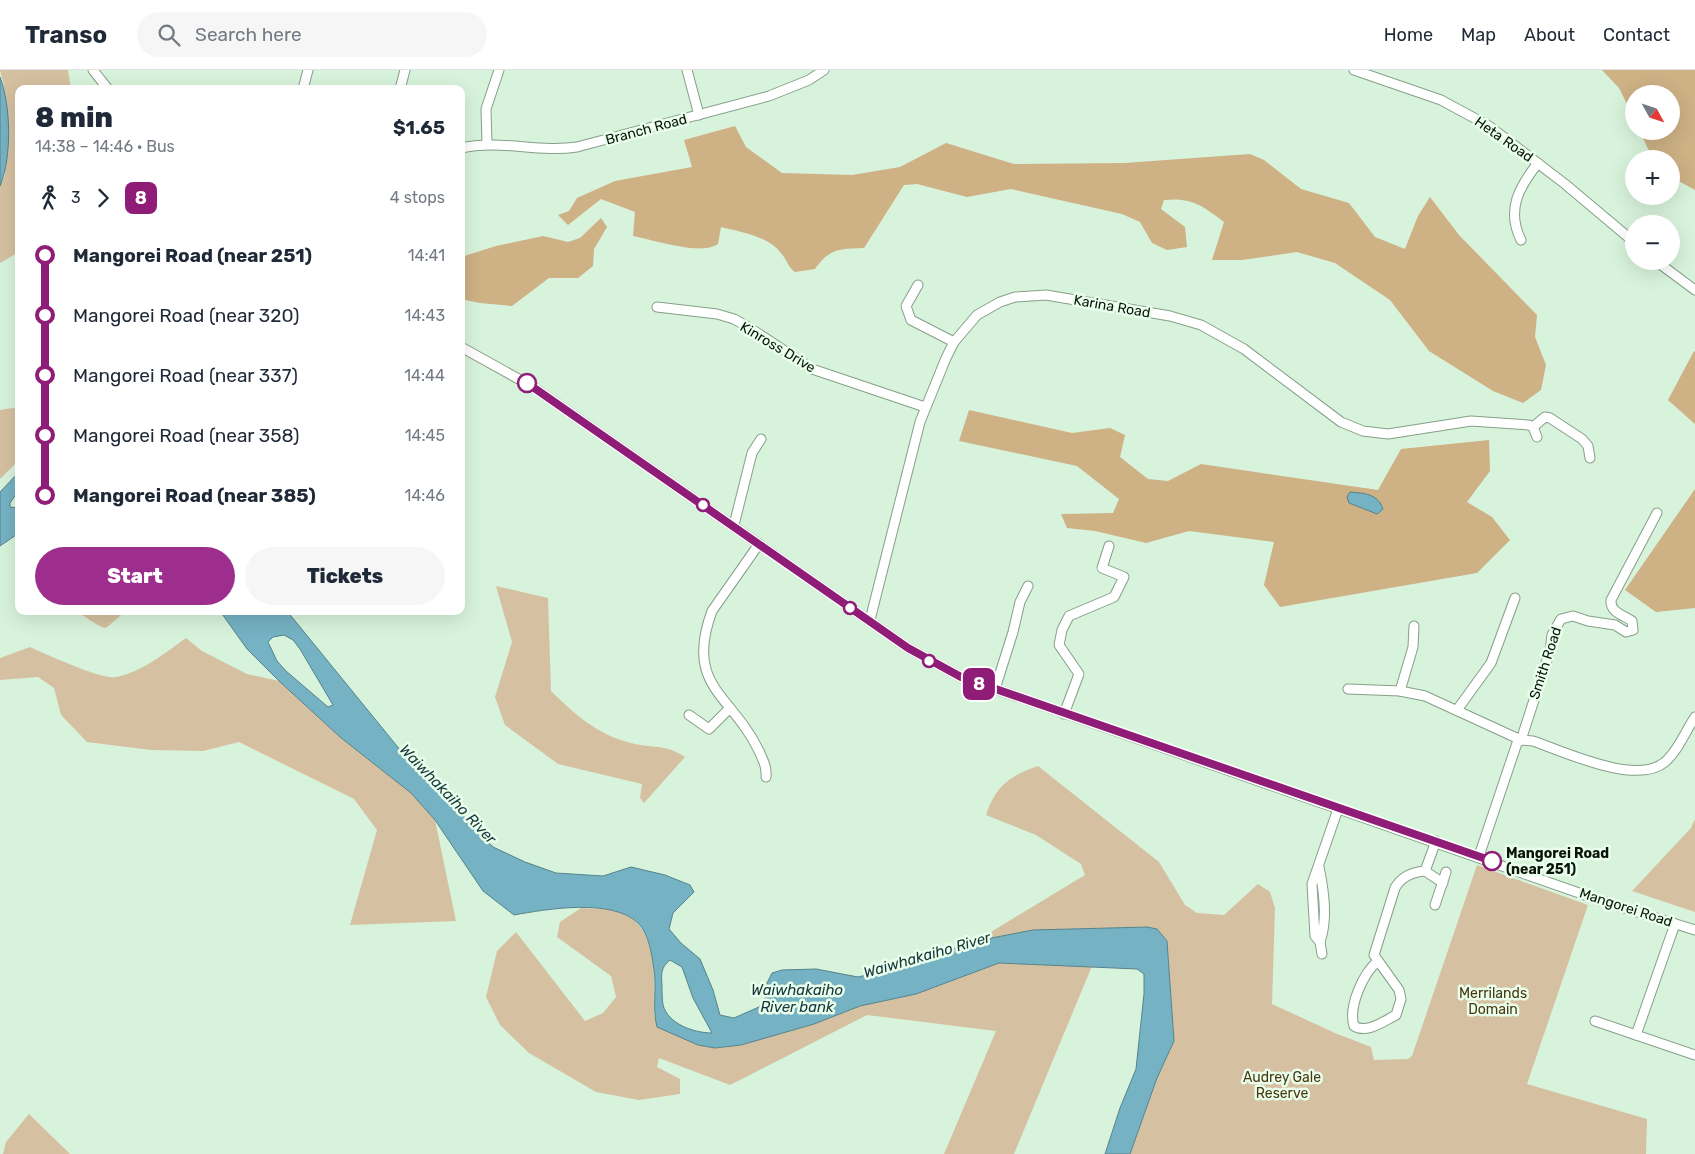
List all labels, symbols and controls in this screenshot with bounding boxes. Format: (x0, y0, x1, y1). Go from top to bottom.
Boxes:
search box (137, 12, 487, 57)
text: Transo (25, 21, 107, 49)
icon: search (155, 21, 183, 49)
text: Search here (195, 23, 302, 46)
text: Home (1384, 24, 1433, 46)
text: Map (1461, 24, 1496, 46)
text: About (1524, 24, 1575, 46)
text: Contact (1603, 24, 1670, 46)
north arrow (1625, 85, 1680, 140)
map controls (1625, 85, 1680, 270)
text: 8 min (35, 101, 113, 134)
street label: Branch Road (604, 110, 689, 149)
street label: Heta Road (1471, 113, 1536, 166)
text: $1.65 (393, 116, 445, 139)
text: 14:38 – 14:46 · Bus (35, 137, 175, 156)
button: + (1625, 150, 1680, 205)
icon: walk (35, 184, 63, 212)
icon: forward (89, 184, 117, 212)
text: 8 (135, 187, 147, 209)
text: 3 (71, 188, 81, 207)
text: 4 stops (390, 188, 445, 207)
button: − (1625, 215, 1680, 270)
text: Mangorei Road (near 251) (73, 244, 312, 267)
text: 14:41 (408, 246, 445, 265)
street label: Karina Road (1072, 291, 1152, 322)
text: Mangorei Road (near 320) (73, 304, 299, 327)
text: 14:43 (405, 306, 445, 325)
street label: Kinross Drive (737, 318, 819, 377)
text: Mangorei Road (near 337) (73, 364, 298, 387)
text: 14:44 (404, 366, 445, 385)
unlabelled marker (517, 373, 537, 393)
text: Mangorei Road (near 358) (73, 424, 300, 447)
text: 14:45 (405, 426, 445, 445)
text: Mangorei Road (near 385) (73, 484, 316, 507)
text: 14:46 (405, 486, 445, 505)
unlabelled marker (696, 498, 710, 512)
button: Start (35, 547, 235, 605)
button: Tickets (245, 547, 445, 605)
unlabelled marker (843, 601, 857, 615)
street label: Smith Road (1526, 625, 1565, 702)
unlabelled marker (922, 654, 936, 668)
line badge: 8 (963, 668, 995, 700)
text: 8 (973, 673, 985, 695)
water label: Waiwhakaiho River (396, 740, 501, 848)
place label: Mangorei Road (near 251) (1506, 845, 1609, 878)
marker: Mangorei Road (near 251) (1482, 851, 1502, 871)
street label: Mangorei Road (1577, 884, 1674, 931)
water label: Waiwhakaiho River (861, 928, 994, 982)
water label: Waiwhakaiho River bank (751, 981, 844, 1016)
park label: Merrilands Domain (1459, 985, 1527, 1018)
park label: Audrey Gale Reserve (1243, 1069, 1321, 1102)

